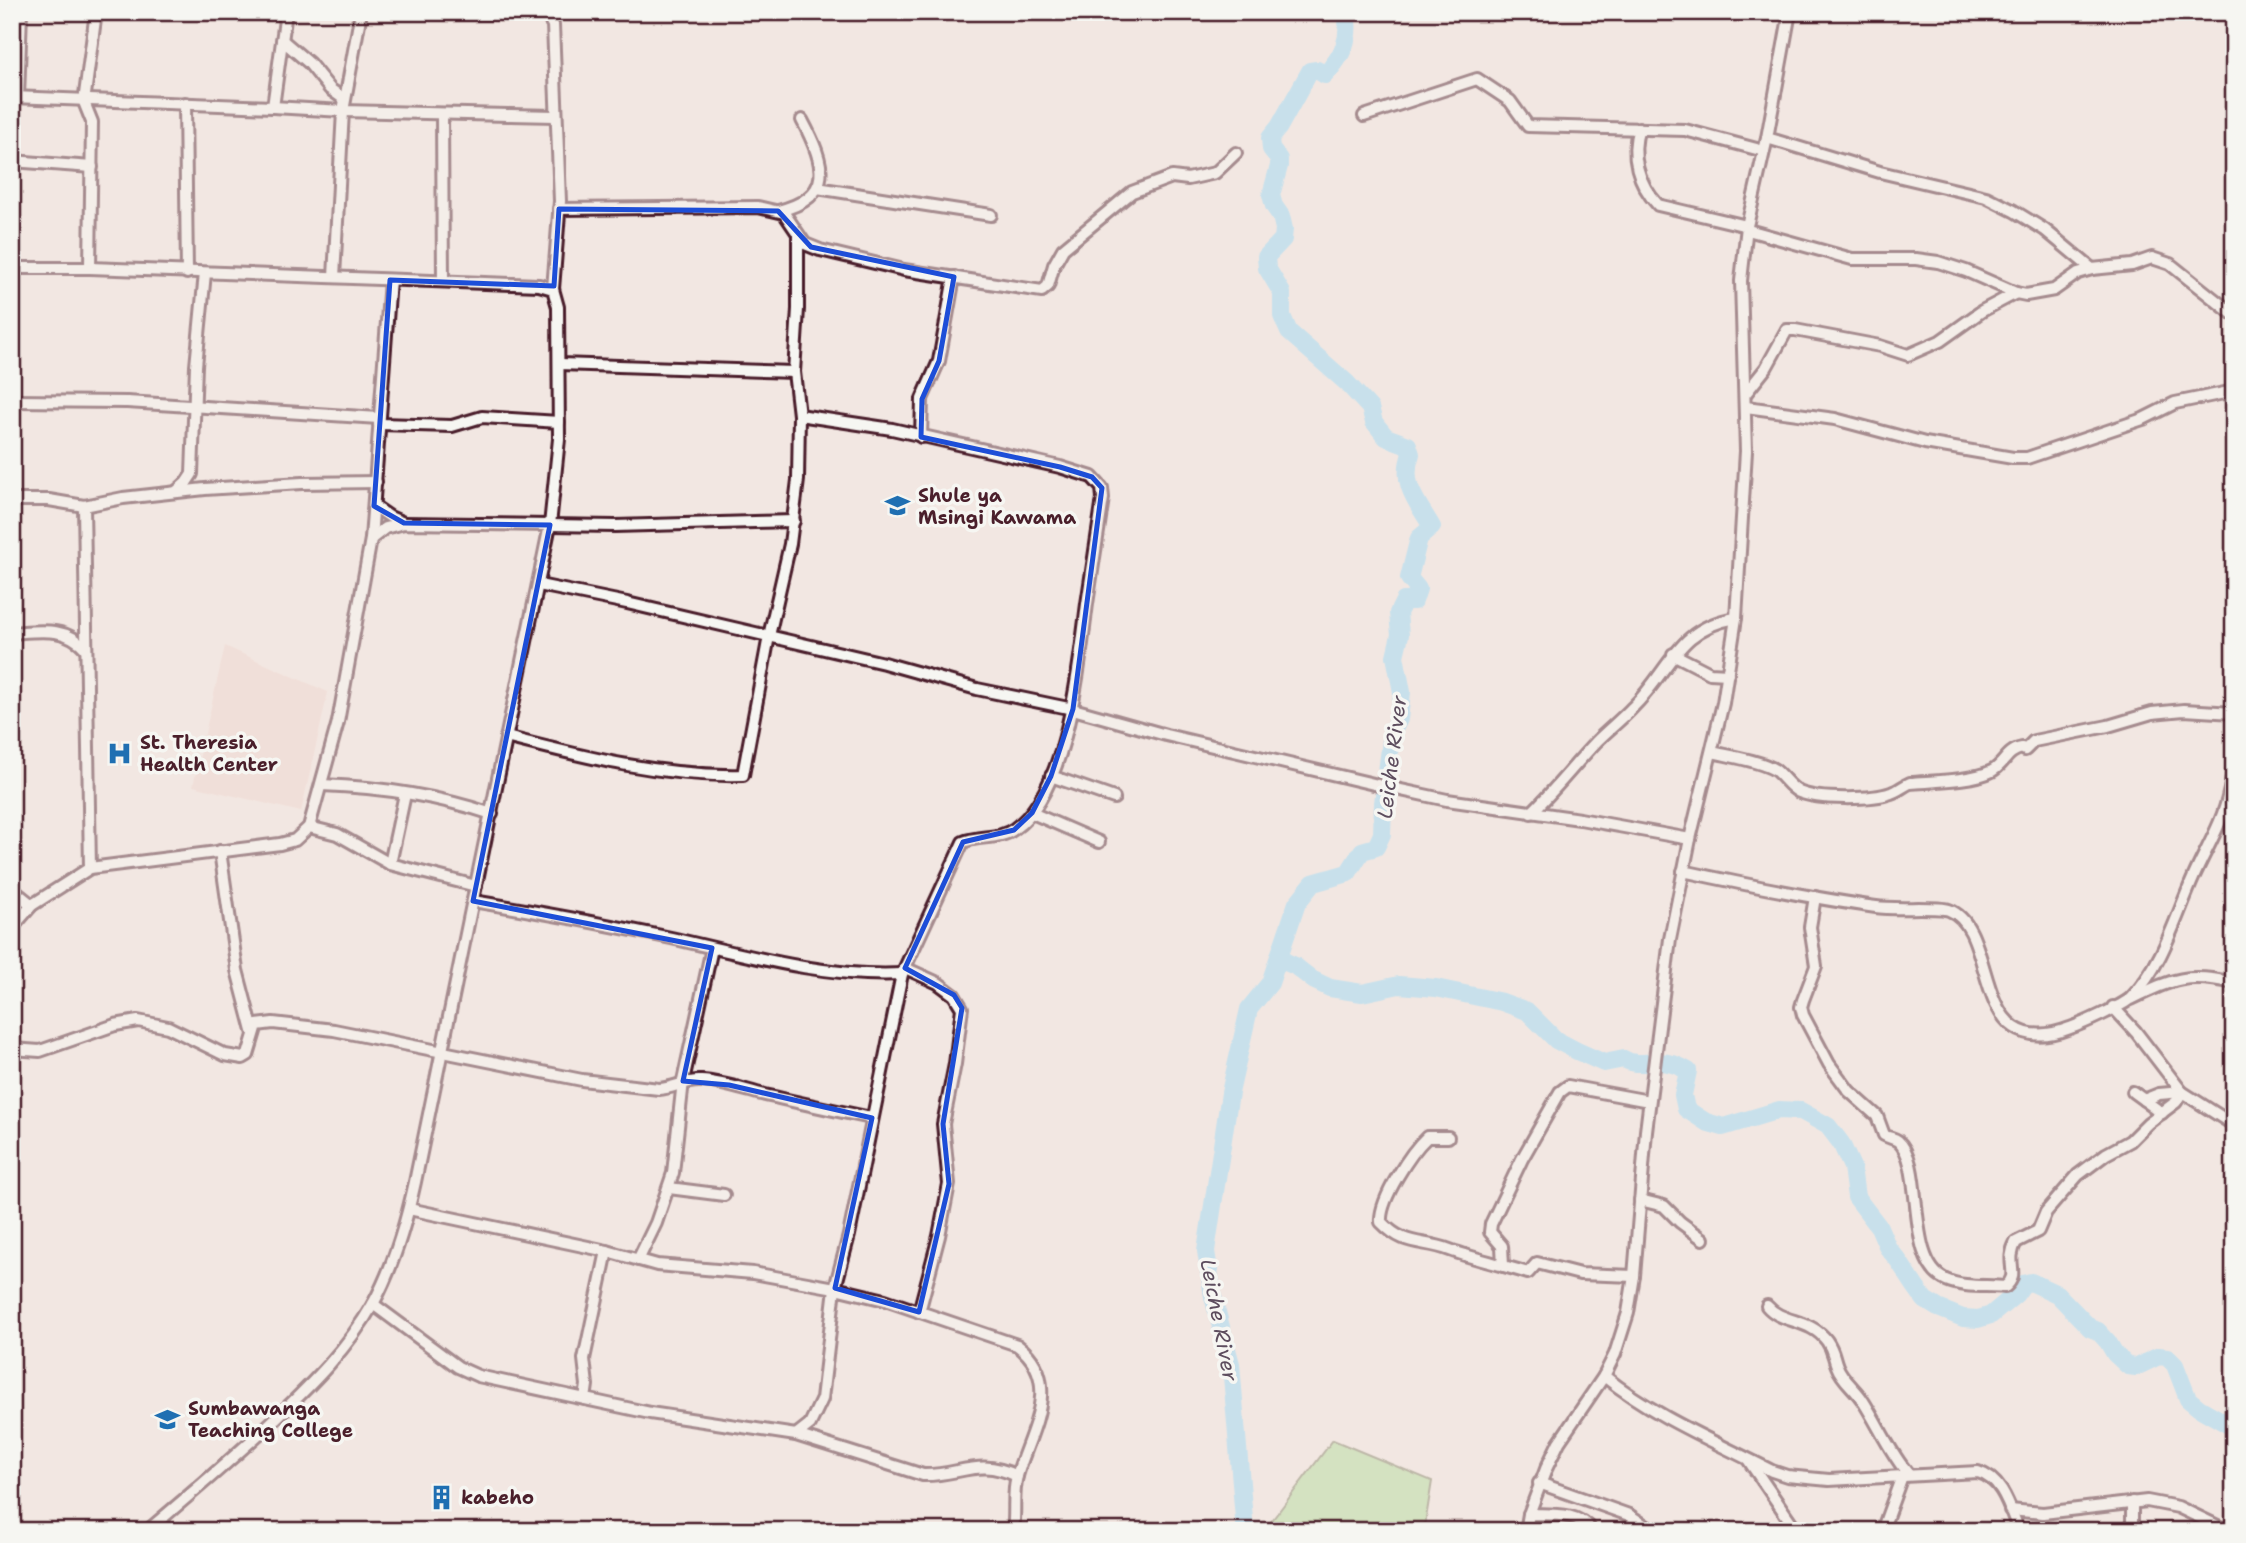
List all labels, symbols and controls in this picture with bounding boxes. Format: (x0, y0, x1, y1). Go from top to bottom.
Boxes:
place label: Shule ya Msingi Kawama (918, 483, 1076, 530)
school or university icon: Shule ya Msingi Kawama (884, 492, 912, 520)
water label: Leiche River (1371, 693, 1414, 820)
place label: St. Theresia Health Center (140, 730, 278, 777)
hospital icon: St. Theresia Health Center (106, 739, 134, 767)
water label: Leiche River (1193, 1256, 1245, 1385)
place label: Sumbawanga Teaching College (188, 1396, 353, 1443)
school or university icon: Sumbawanga Teaching College (154, 1405, 182, 1433)
building icon: kabeho (427, 1483, 455, 1511)
place label: kabeho (461, 1485, 534, 1510)

